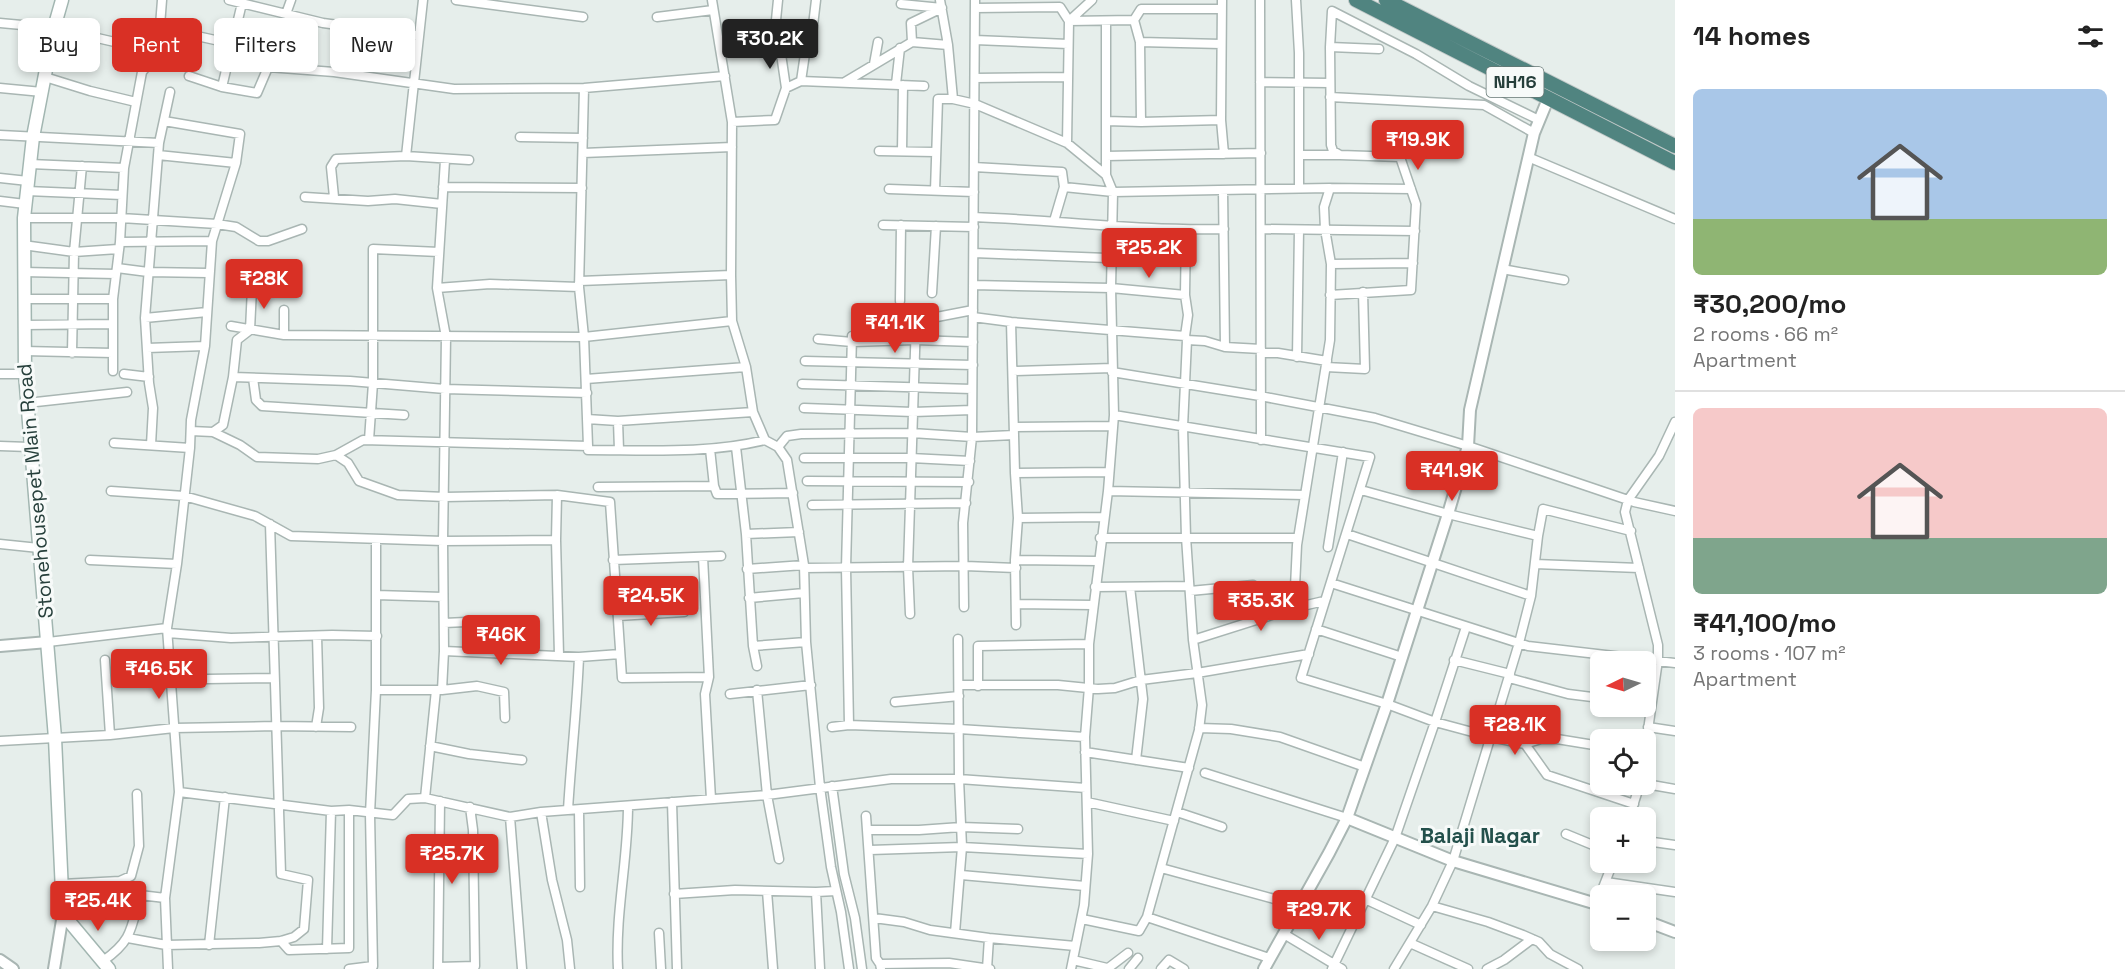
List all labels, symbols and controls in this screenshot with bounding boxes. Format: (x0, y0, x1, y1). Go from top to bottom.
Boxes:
chip: Buy (18, 18, 100, 72)
chip: Rent (112, 18, 202, 72)
chip: Filters (214, 18, 318, 72)
chip: New (330, 18, 415, 72)
pin: ₹30.2K (721, 19, 819, 70)
text: 14 homes (1693, 19, 1811, 53)
icon: filters (2074, 20, 2107, 53)
text: ₹30.2K (736, 25, 804, 51)
road number: NH16 (1486, 67, 1544, 97)
pin: ₹19.9K (1369, 120, 1467, 171)
text: ₹19.9K (1386, 126, 1450, 152)
icon: home (1846, 128, 1954, 236)
pin: ₹25.2K (1100, 228, 1198, 279)
text: ₹25.2K (1116, 234, 1182, 260)
pin: ₹28K (228, 259, 300, 310)
text: ₹28K (240, 265, 288, 291)
text: ₹30,200/mo (1693, 287, 1847, 321)
pin: ₹41.1K (846, 303, 944, 354)
text: ₹41.1K (865, 309, 925, 335)
text: 2 rooms · 66 m² (1693, 321, 1838, 347)
text: Apartment (1693, 347, 1797, 373)
street label: Stonehousepet Main Road (11, 363, 59, 619)
icon: home (1846, 447, 1954, 555)
pin: ₹41.9K (1403, 451, 1501, 502)
text: ₹41.9K (1420, 457, 1484, 483)
pin: ₹24.5K (602, 576, 700, 627)
pin: ₹35.3K (1212, 581, 1310, 632)
text: ₹24.5K (617, 582, 685, 608)
text: ₹35.3K (1227, 587, 1295, 613)
text: ₹41,100/mo (1693, 606, 1836, 640)
pin: ₹46K (465, 615, 537, 666)
text: ₹46K (476, 621, 526, 647)
text: 3 rooms · 107 m² (1693, 640, 1846, 666)
pin: ₹46.5K (110, 649, 208, 700)
north arrow (1590, 651, 1656, 717)
map controls (1590, 651, 1656, 951)
text: ₹46.5K (125, 655, 193, 681)
text: Apartment (1693, 666, 1797, 692)
pin: ₹28.1K (1466, 705, 1564, 756)
text: ₹28.1K (1484, 711, 1546, 737)
button: locate (1590, 729, 1656, 795)
button: + (1590, 807, 1656, 873)
district label: Balaji Nagar (1420, 822, 1540, 849)
pin: ₹25.7K (403, 834, 501, 885)
text: ₹25.7K (419, 840, 485, 866)
pin: ₹25.4K (49, 881, 147, 932)
button: − (1590, 885, 1656, 951)
text: ₹25.4K (64, 887, 132, 913)
pin: ₹29.7K (1270, 890, 1368, 941)
text: ₹29.7K (1286, 896, 1352, 922)

